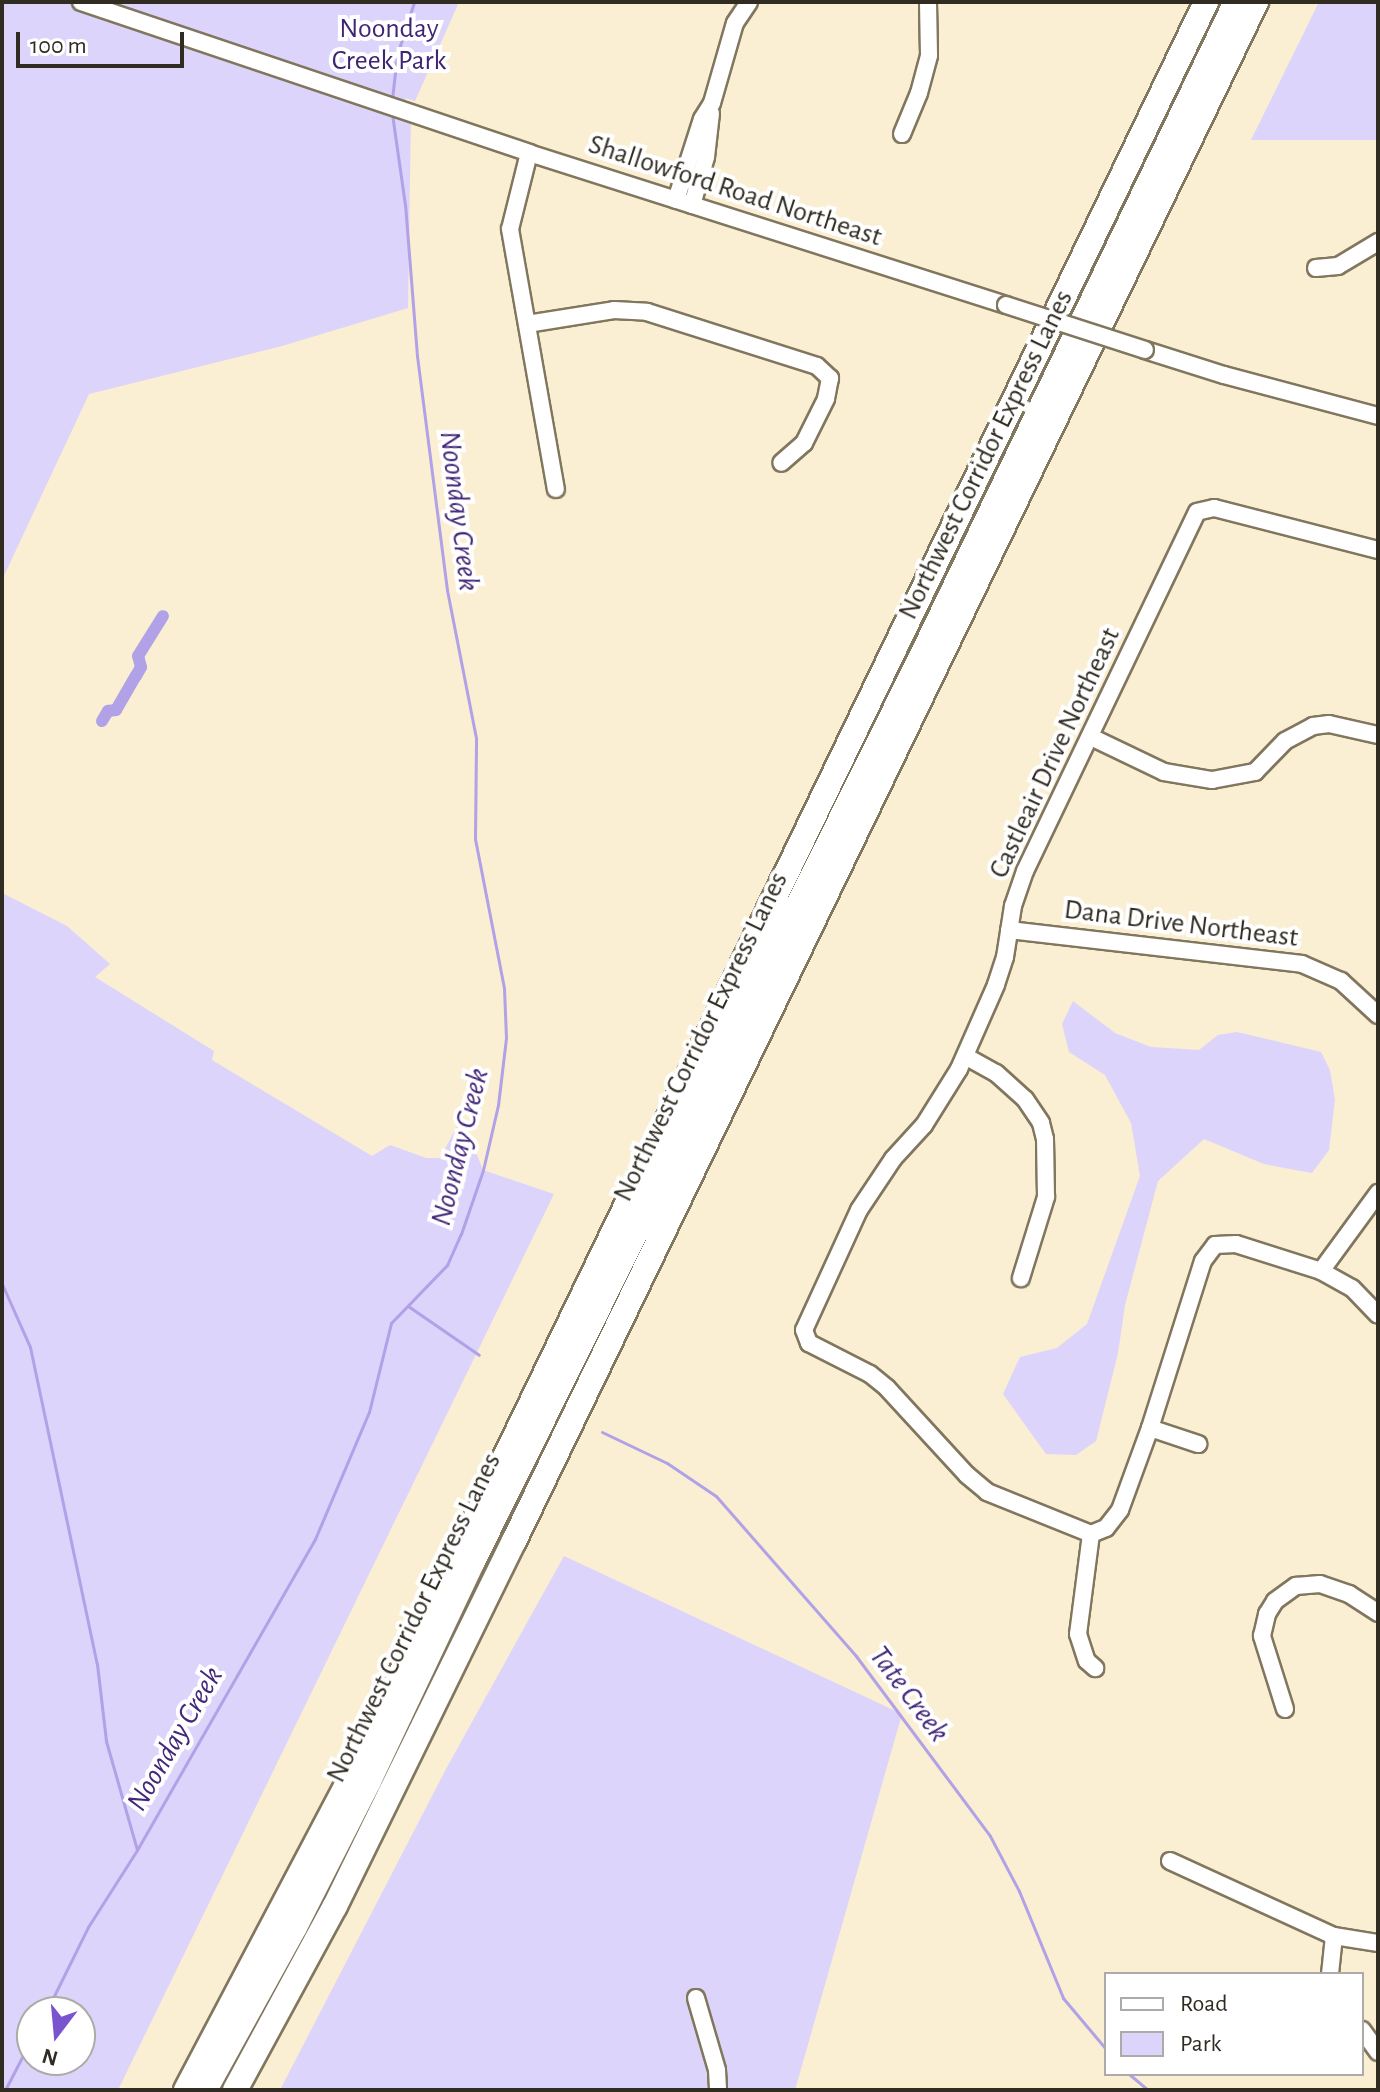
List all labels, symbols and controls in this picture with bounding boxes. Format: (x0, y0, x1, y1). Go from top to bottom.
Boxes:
park label: Noonday Creek Park (332, 12, 446, 78)
scale bar (20, 16, 188, 66)
text: 100 m (30, 34, 87, 58)
street label: Shallowford Road Northeast (584, 128, 886, 254)
street label: Northwest Corridor Express Lanes (892, 285, 1080, 625)
water label: Noonday Creek (431, 429, 487, 593)
street label: Castleair Drive Northeast (982, 622, 1128, 884)
street label: Northwest Corridor Express Lanes (607, 867, 795, 1207)
street label: Dana Drive Northeast (1062, 893, 1300, 955)
water label: Noonday Creek (423, 1065, 497, 1229)
street label: Northwest Corridor Express Lanes (320, 1448, 508, 1788)
water label: Tate Creek (861, 1639, 957, 1749)
water label: Noonday Creek (119, 1660, 231, 1818)
legend (1104, 1972, 1364, 2076)
text: Road (1180, 1992, 1228, 2016)
north arrow (16, 1996, 96, 2076)
text: Park (1180, 2032, 1221, 2056)
text: N (40, 2044, 60, 2070)

